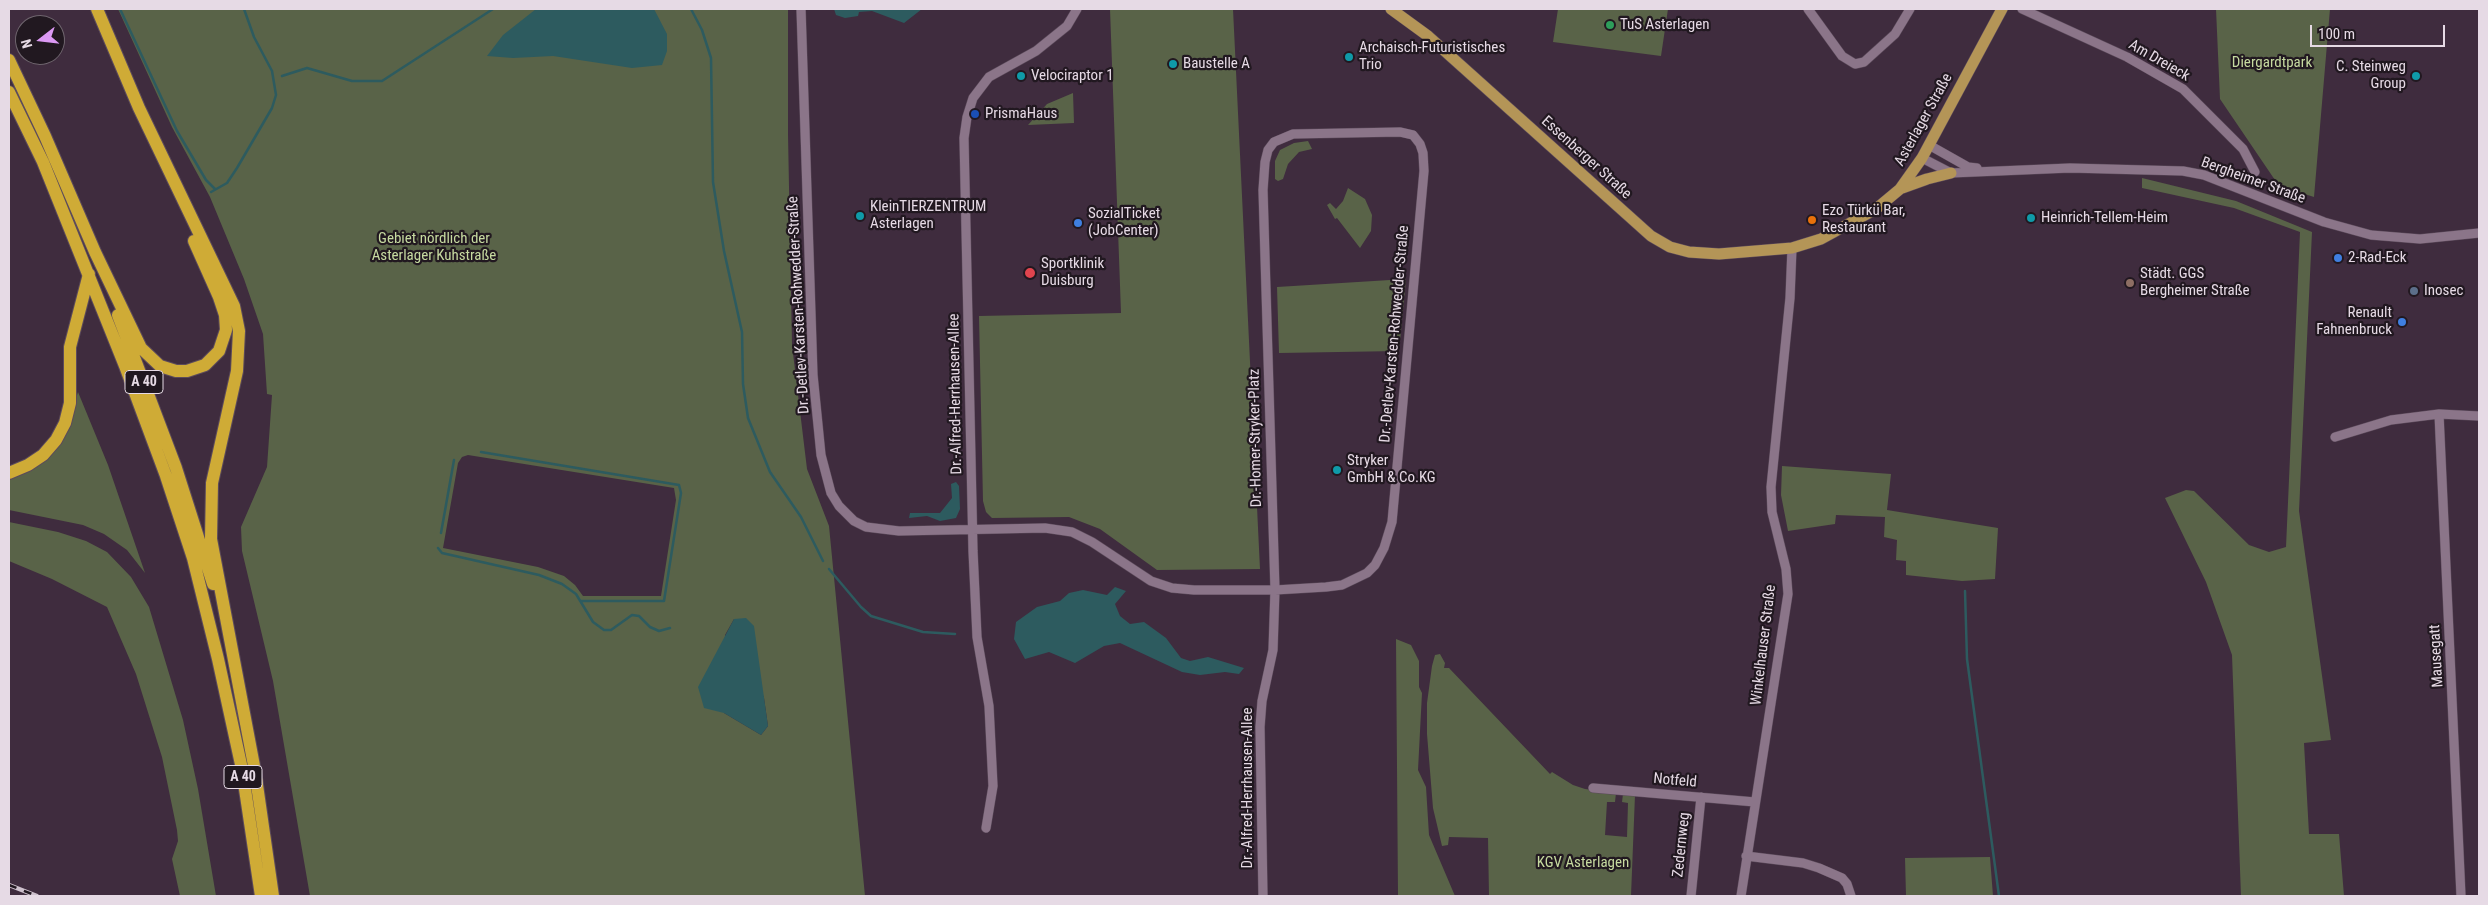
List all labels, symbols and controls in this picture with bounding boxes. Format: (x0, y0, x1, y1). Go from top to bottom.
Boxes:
north arrow (15, 15, 65, 65)
scale bar (2313, 15, 2448, 47)
place label: TuS Asterlagen (1620, 16, 1709, 34)
marker: TuS Asterlagen (1604, 19, 1616, 31)
text: 100 m (2318, 25, 2355, 43)
street label: Am Dreieck (2125, 36, 2193, 86)
text: N (18, 38, 35, 50)
place label: Archaisch-Futuristisches Trio (1359, 39, 1505, 74)
marker: Archaisch-Futuristisches Trio (1343, 51, 1355, 63)
park label: Diergardtpark (2232, 54, 2312, 72)
place label: Baustelle A (1183, 55, 1250, 73)
marker: Baustelle A (1167, 58, 1179, 70)
place label: C. Steinweg Group (2336, 58, 2406, 93)
place label: Velociraptor 1 (1031, 67, 1114, 85)
marker: Velociraptor 1 (1015, 70, 1027, 82)
marker: C. Steinweg Group (2410, 70, 2422, 82)
street label: Asterlager Straße (1891, 71, 1957, 169)
place label: PrismaHaus (985, 105, 1057, 123)
marker: PrismaHaus (969, 108, 981, 120)
street label: Essenberger Straße (1537, 113, 1635, 203)
street label: Bergheimer Straße (2198, 154, 2308, 208)
street label: Dr.-Detlev-Karsten-Rohwedder-Straße (784, 196, 814, 414)
place label: KleinTIERZENTRUM Asterlagen (870, 198, 986, 233)
place label: Ezo Türkü Bar, Restaurant (1822, 202, 1905, 237)
place label: SozialTicket (JobCenter) (1088, 205, 1160, 240)
place label: Heinrich-Tellem-Heim (2041, 209, 2168, 227)
marker: KleinTIERZENTRUM Asterlagen (854, 210, 866, 222)
marker: Heinrich-Tellem-Heim (2025, 212, 2037, 224)
marker: Ezo Türkü Bar, Restaurant (1806, 214, 1818, 226)
marker: SozialTicket (JobCenter) (1072, 217, 1084, 229)
street label: Dr.-Detlev-Karsten-Rohwedder-Straße (1377, 225, 1413, 443)
park label: Gebiet nördlich der Asterlager Kuhstraße (372, 230, 496, 265)
place label: 2-Rad-Eck (2348, 249, 2406, 267)
marker: 2-Rad-Eck (2332, 252, 2344, 264)
place label: Sportklinik Duisburg (1041, 255, 1104, 290)
place label: Städt. GGS Bergheimer Straße (2140, 265, 2250, 300)
marker: Sportklinik Duisburg (1023, 266, 1037, 280)
marker: Städt. GGS Bergheimer Straße (2124, 277, 2136, 289)
place label: Inosec (2424, 282, 2463, 300)
marker: Inosec (2408, 285, 2420, 297)
place label: Renault Fahnenbruck (2316, 304, 2392, 339)
street label: Dr.-Alfred-Herrhausen-Allee (946, 313, 966, 475)
marker: Renault Fahnenbruck (2396, 316, 2408, 328)
street label: Dr.-Homer-Stryker-Platz (1246, 369, 1266, 507)
road number: A 40 (125, 371, 163, 394)
place label: Stryker GmbH & Co.KG (1347, 452, 1436, 487)
marker: Stryker GmbH & Co.KG (1331, 464, 1343, 476)
street label: Winkelhauser Straße (1748, 584, 1780, 706)
street label: Mausegatt (2426, 624, 2448, 688)
street label: Dr.-Alfred-Herrhausen-Allee (1239, 708, 1257, 868)
road number: A 40 (224, 766, 262, 789)
street label: Notfeld (1652, 770, 1698, 792)
street label: Zedernweg (1670, 812, 1694, 878)
park label: KGV Asterlagen (1537, 854, 1629, 872)

